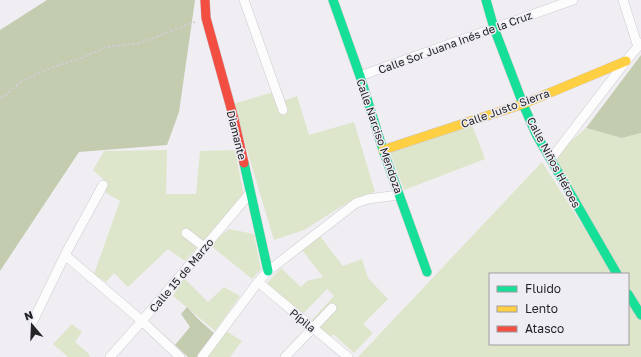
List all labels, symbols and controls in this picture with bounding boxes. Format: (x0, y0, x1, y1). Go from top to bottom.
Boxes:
street label: Calle Sor Juana Inés de la Cruz (376, 8, 534, 76)
street label: Calle Narciso Mendoza (354, 77, 406, 195)
street label: Calle Justo Sierra (459, 86, 551, 130)
street label: Diamante (225, 109, 249, 161)
street label: Calle Niños Héroes (525, 114, 583, 210)
street label: Calle 15 de Marzo (146, 235, 216, 315)
legend (489, 273, 629, 345)
text: Fluido (525, 281, 561, 296)
text: Lento (525, 301, 558, 316)
north arrow (12, 305, 52, 345)
street label: Pípila (287, 306, 319, 334)
text: N (23, 308, 35, 323)
text: Atasco (525, 321, 564, 336)

